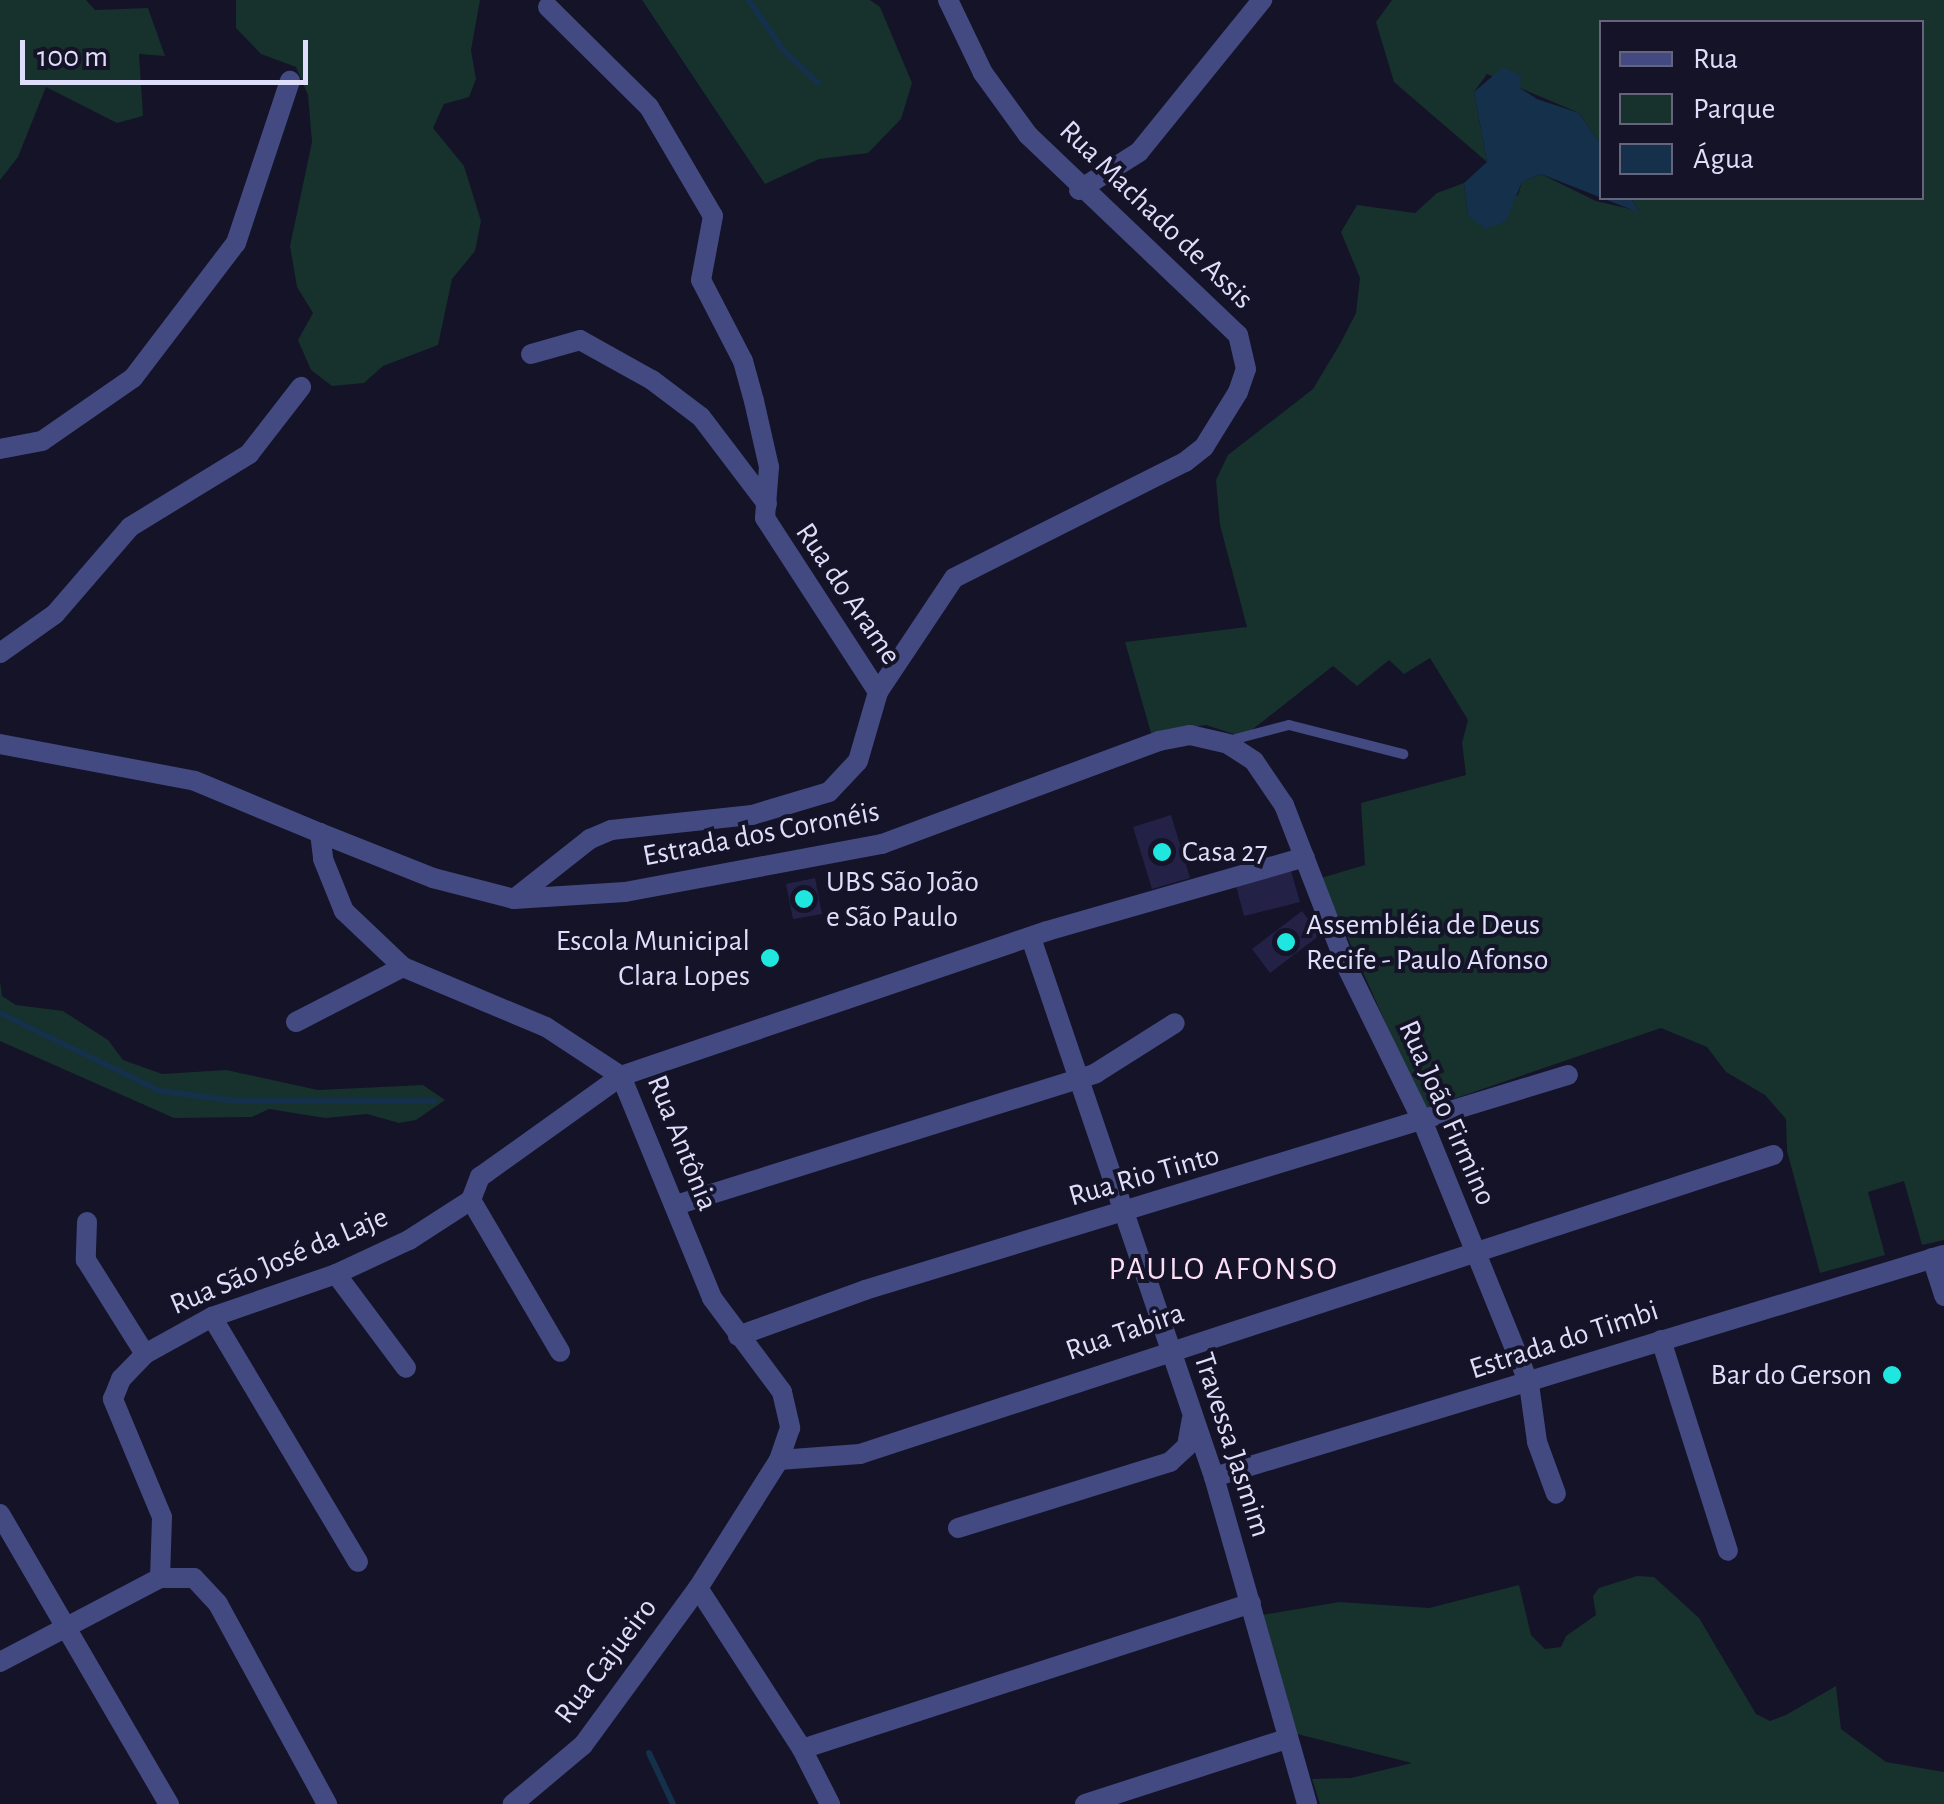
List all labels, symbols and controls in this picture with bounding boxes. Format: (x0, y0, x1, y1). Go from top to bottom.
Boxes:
scale bar (25, 20, 312, 82)
legend (1599, 20, 1924, 200)
text: 100 m (37, 42, 108, 72)
text: Rua (1693, 44, 1738, 74)
text: Parque (1693, 94, 1775, 124)
street label: Rua Machado de Assis (1051, 113, 1261, 317)
text: Água (1693, 144, 1754, 174)
street label: Rua do Arame (787, 516, 909, 672)
street label: Estrada dos Coronéis (640, 793, 882, 875)
place label: Casa 27 (1182, 834, 1268, 870)
marker: Casa 27 (1151, 841, 1173, 863)
place label: UBS São João e São Paulo (826, 864, 979, 934)
marker: UBS São João e São Paulo (791, 886, 817, 912)
place label: Assembléia de Deus Recife - Paulo Afonso (1306, 907, 1548, 978)
place label: Escola Municipal Clara Lopes (556, 923, 750, 994)
marker: Assembléia de Deus Recife - Paulo Afonso (1275, 931, 1297, 953)
marker: Escola Municipal Clara Lopes (759, 947, 781, 969)
street label: Rua João Firmino (1390, 1015, 1504, 1211)
street label: Rua Antônia (639, 1070, 725, 1216)
street label: Rua Rio Tinto (1065, 1137, 1223, 1215)
street label: Rua São José da Laje (165, 1199, 393, 1323)
district label: PAULO AFONSO (1109, 1250, 1339, 1288)
street label: Estrada do Timbi (1465, 1293, 1663, 1387)
street label: Rua Tabira (1061, 1295, 1189, 1369)
street label: Travessa Jasmim (1185, 1348, 1279, 1542)
place label: Bar do Gerson (1711, 1357, 1872, 1393)
marker: Bar do Gerson (1881, 1364, 1903, 1386)
street label: Rua Cajueiro (547, 1591, 665, 1731)

